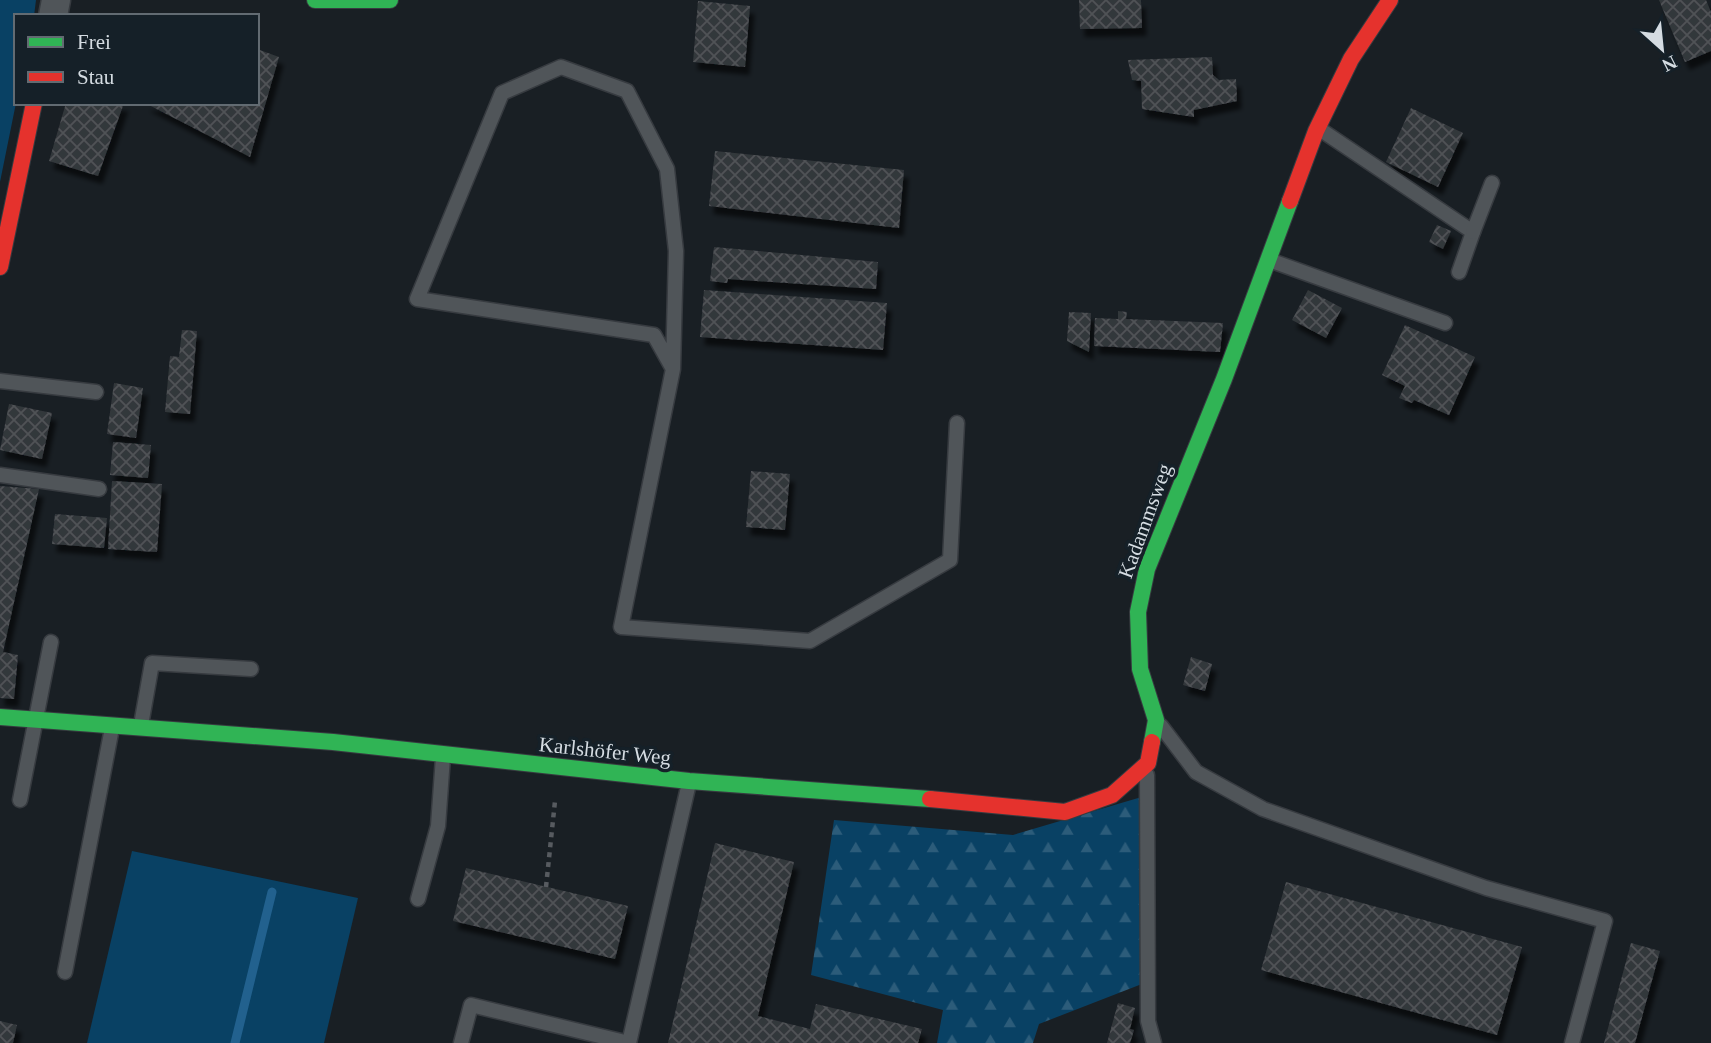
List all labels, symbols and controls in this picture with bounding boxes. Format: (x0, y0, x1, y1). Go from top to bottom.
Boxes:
legend (14, 14, 259, 105)
north arrow (1627, 14, 1697, 84)
text: Frei (77, 30, 111, 54)
text: N (1658, 51, 1680, 76)
text: Stau (77, 65, 115, 89)
street label: Kadammsweg (1113, 460, 1177, 582)
street label: Karlshöfer Weg (538, 732, 673, 770)

